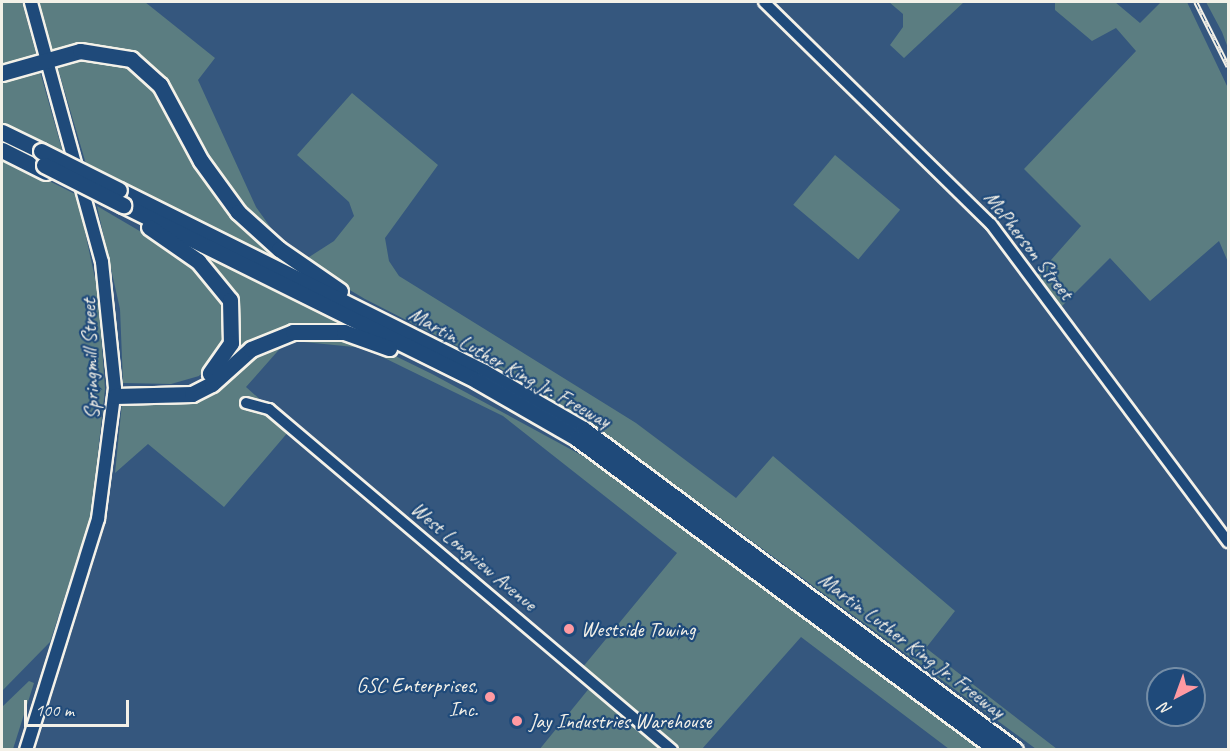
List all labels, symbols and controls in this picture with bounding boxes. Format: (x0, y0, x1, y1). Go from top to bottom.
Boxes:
street label: McPherson Street (979, 186, 1079, 304)
street label: Springmill Street (75, 298, 105, 420)
street label: Martin Luther King Jr. Freeway (405, 301, 615, 433)
street label: West Longview Avenue (406, 496, 542, 616)
street label: Martin Luther King Jr. Freeway (814, 567, 1010, 723)
place label: Westside Towing (581, 616, 695, 642)
marker: Westside Towing (562, 622, 576, 636)
north arrow (1146, 667, 1206, 727)
place label: GSC Enterprises, Inc. (356, 672, 478, 722)
scale bar (27, 688, 132, 726)
marker: GSC Enterprises, Inc. (483, 690, 497, 704)
text: N (1155, 698, 1176, 720)
text: 100 m (35, 699, 74, 721)
place label: Jay Industries Warehouse (529, 708, 712, 734)
marker: Jay Industries Warehouse (510, 714, 524, 728)

